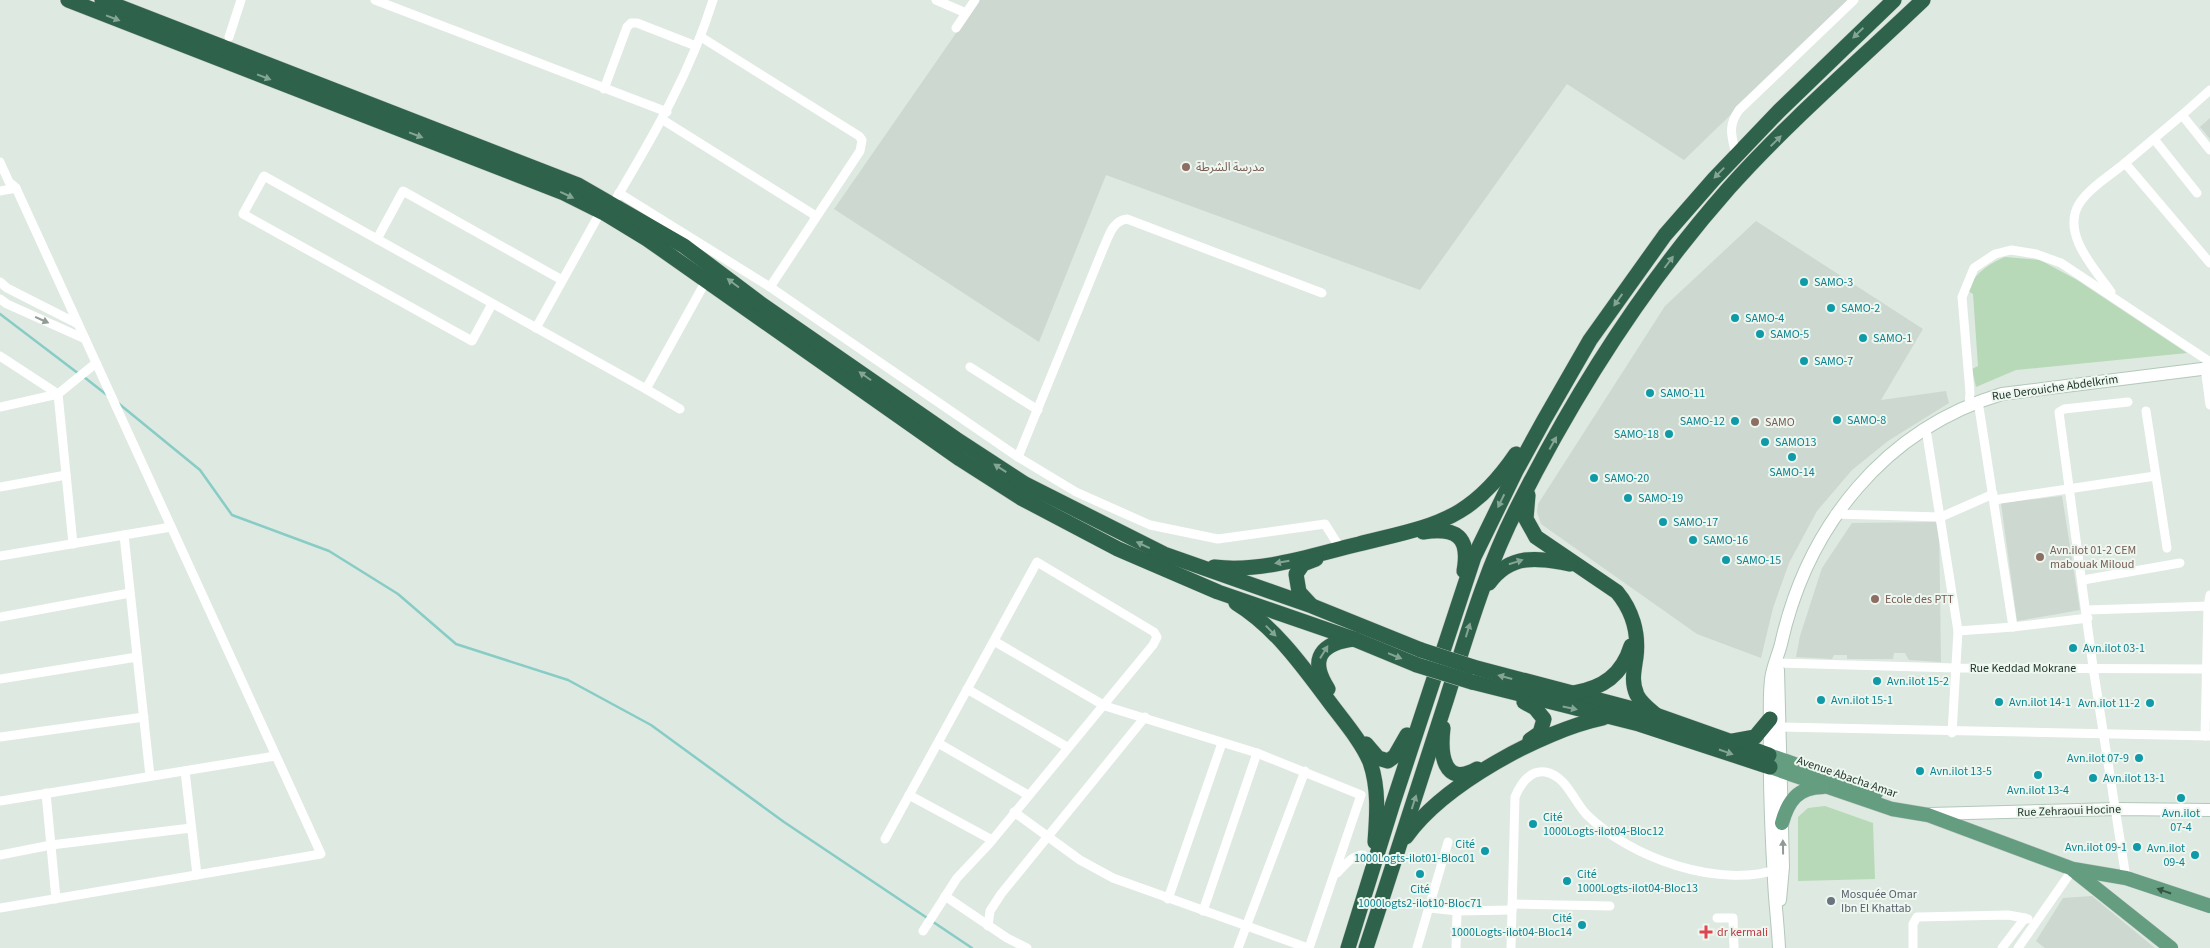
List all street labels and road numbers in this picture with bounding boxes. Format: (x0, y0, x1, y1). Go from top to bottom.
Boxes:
street label: Rue Derouiche Abdelkrim (1991, 371, 2119, 405)
street label: Rue Keddad Mokrane (1970, 660, 2076, 677)
street label: Avenue Abacha Amar (1794, 752, 1900, 802)
street label: Rue Zehraoui Hocine (2017, 801, 2121, 821)

